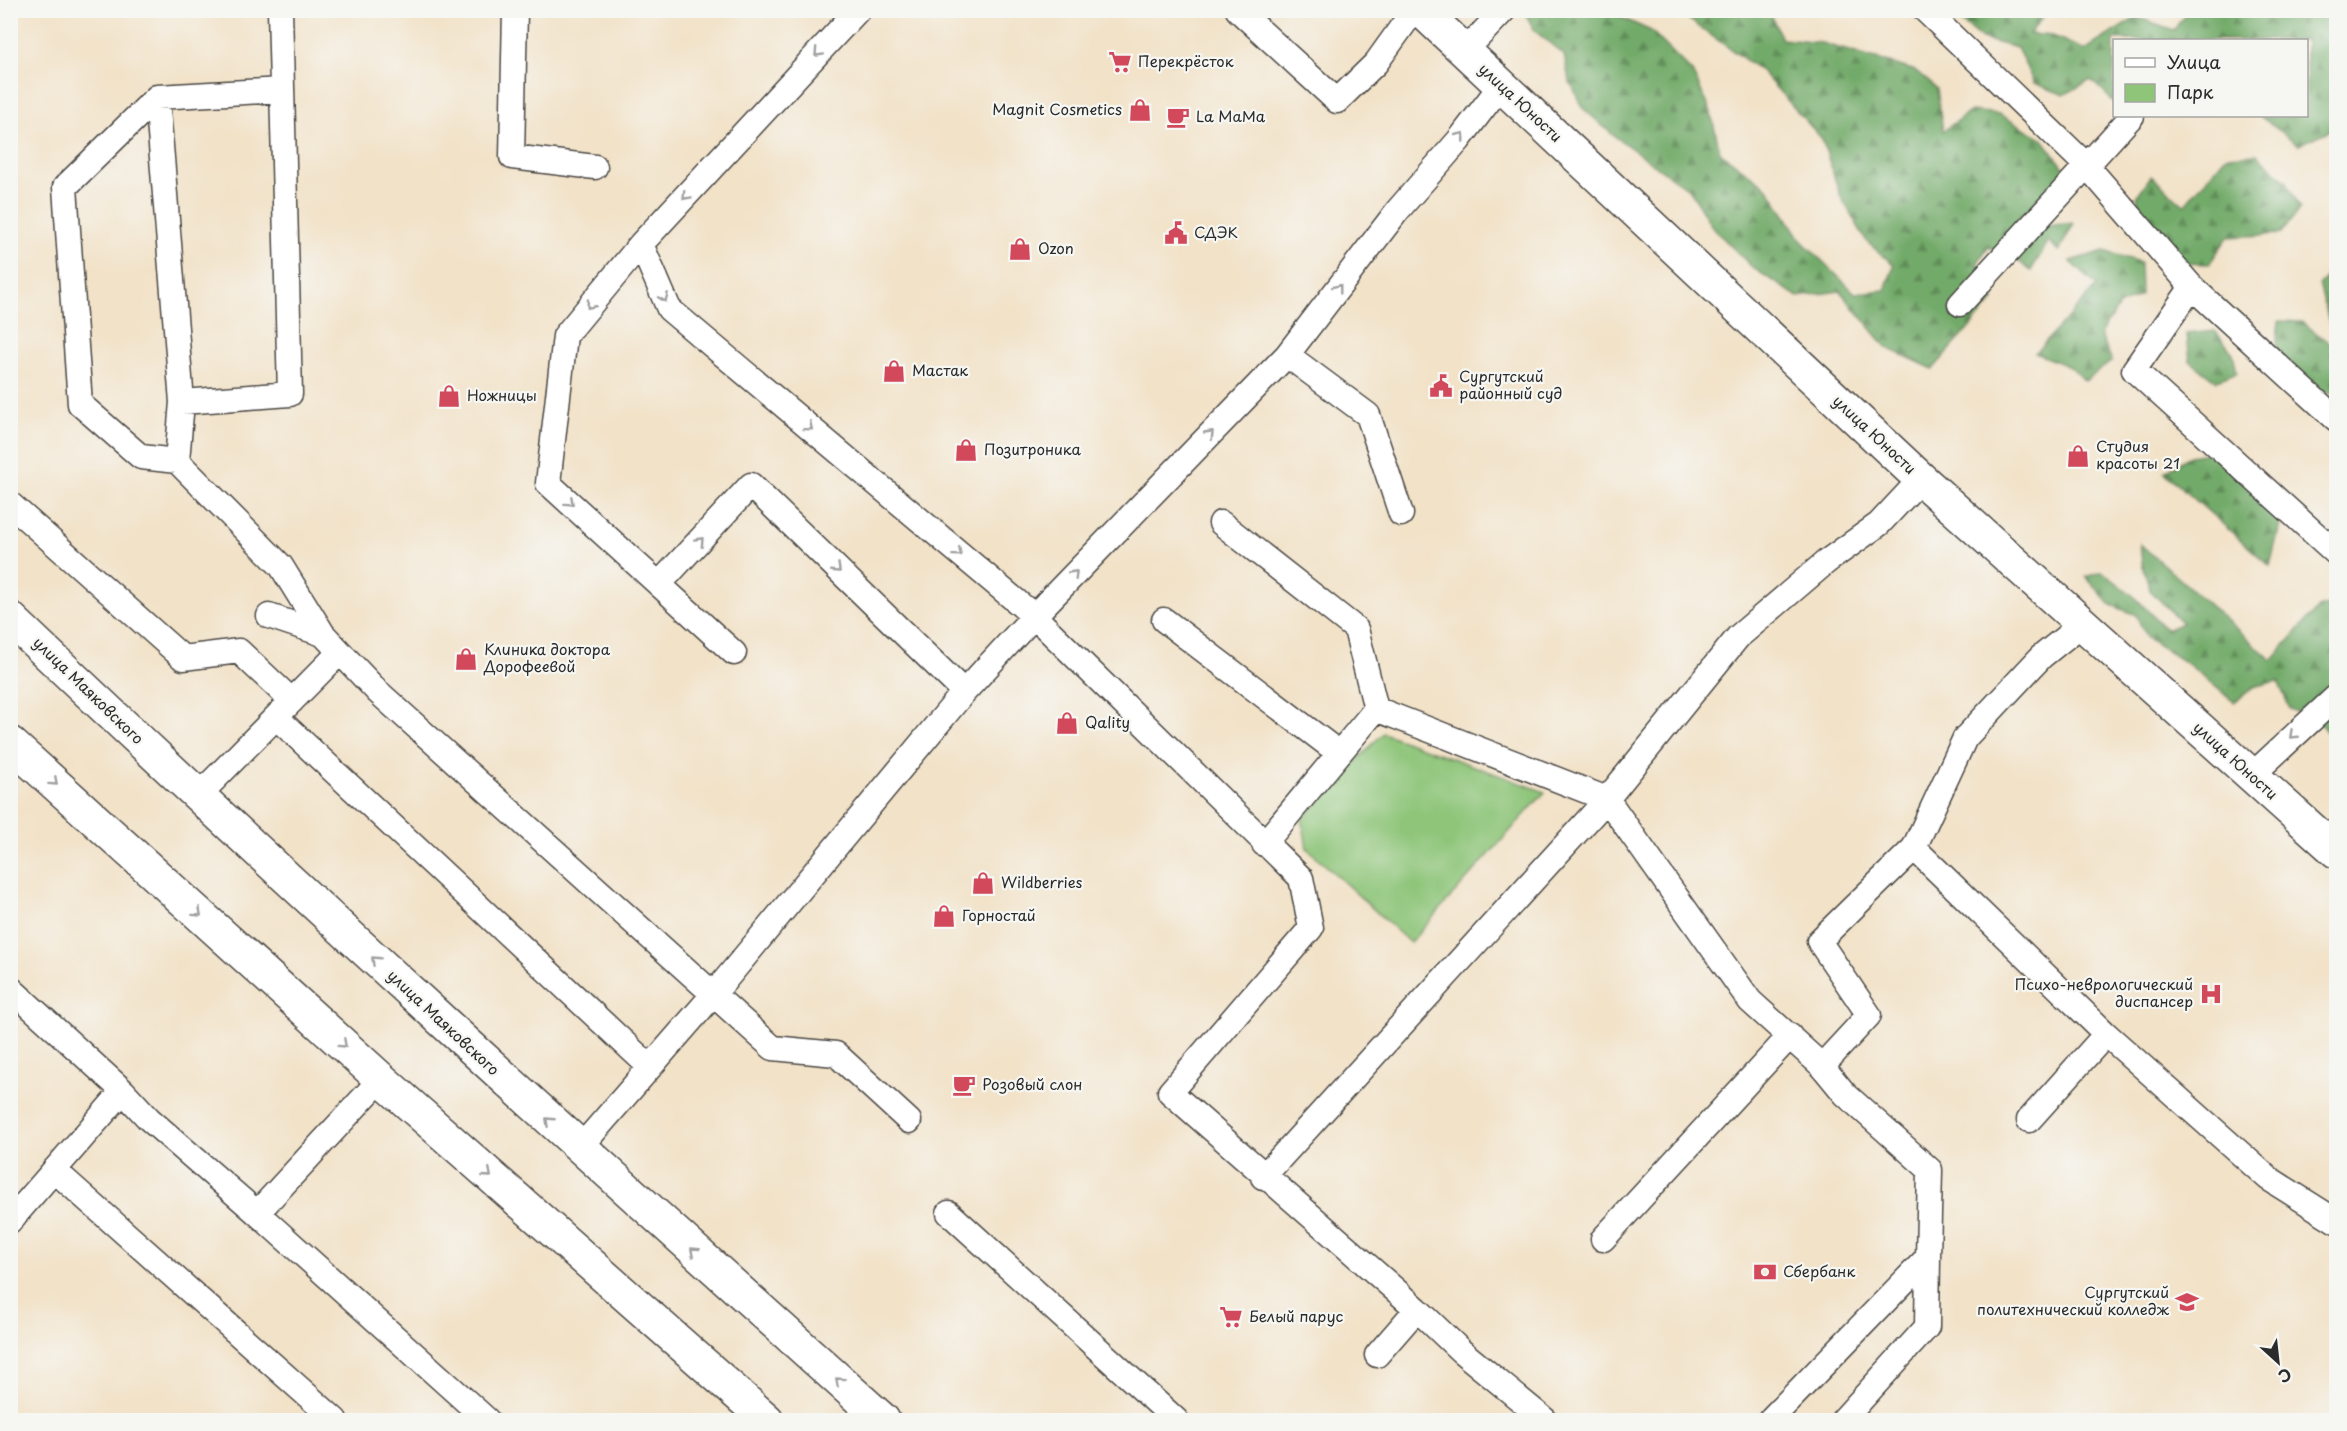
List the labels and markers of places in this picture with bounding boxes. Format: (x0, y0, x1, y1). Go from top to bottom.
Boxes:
supermarket icon: Перекрёсток (1107, 49, 1133, 75)
place label: Перекрёсток (1138, 49, 1234, 72)
place label: Magnit Cosmetics (992, 97, 1122, 120)
shop icon: Magnit Cosmetics (1127, 97, 1153, 123)
cafe icon: La MaMa (1165, 104, 1191, 130)
place label: La MaMa (1196, 104, 1266, 127)
public building icon: СДЭК (1163, 220, 1189, 246)
place label: СДЭК (1194, 220, 1238, 243)
shop icon: Ozon (1007, 236, 1033, 262)
place label: Ozon (1038, 236, 1074, 259)
shop icon: Мастак (881, 358, 907, 384)
place label: Мастак (912, 358, 968, 381)
place label: Сургутский районный суд (1459, 364, 1562, 404)
public building icon: Сургутский районный суд (1428, 373, 1454, 399)
shop icon: Ножницы (436, 383, 462, 409)
place label: Ножницы (467, 383, 537, 406)
place label: Студия красоты 21 (2096, 434, 2180, 474)
shop icon: Позитроника (953, 437, 979, 463)
place label: Позитроника (984, 437, 1082, 460)
shop icon: Студия красоты 21 (2065, 443, 2091, 469)
place label: Клиника доктора Дорофеевой (483, 637, 611, 677)
shop icon: Клиника доктора Дорофеевой (453, 646, 479, 672)
shop icon: Qality (1054, 710, 1080, 736)
place label: Qality (1085, 710, 1130, 733)
shop icon: Wildberries (970, 870, 996, 896)
place label: Wildberries (1001, 870, 1083, 893)
shop icon: Горностай (931, 903, 957, 929)
place label: Горностай (962, 903, 1036, 926)
place label: Психо-неврологический диспансер (2015, 972, 2193, 1012)
hospital icon: Психо-неврологический диспансер (2198, 981, 2224, 1007)
cafe icon: Розовый слон (951, 1072, 977, 1098)
place label: Розовый слон (982, 1072, 1082, 1095)
bank icon: Сбербанк (1752, 1259, 1778, 1285)
place label: Сбербанк (1783, 1259, 1855, 1282)
place label: Сургутский политехнический колледж (1977, 1280, 2170, 1320)
school or university icon: Сургутский политехнический колледж (2174, 1289, 2200, 1315)
supermarket icon: Белый парус (1218, 1304, 1244, 1330)
place label: Белый парус (1249, 1304, 1343, 1327)

